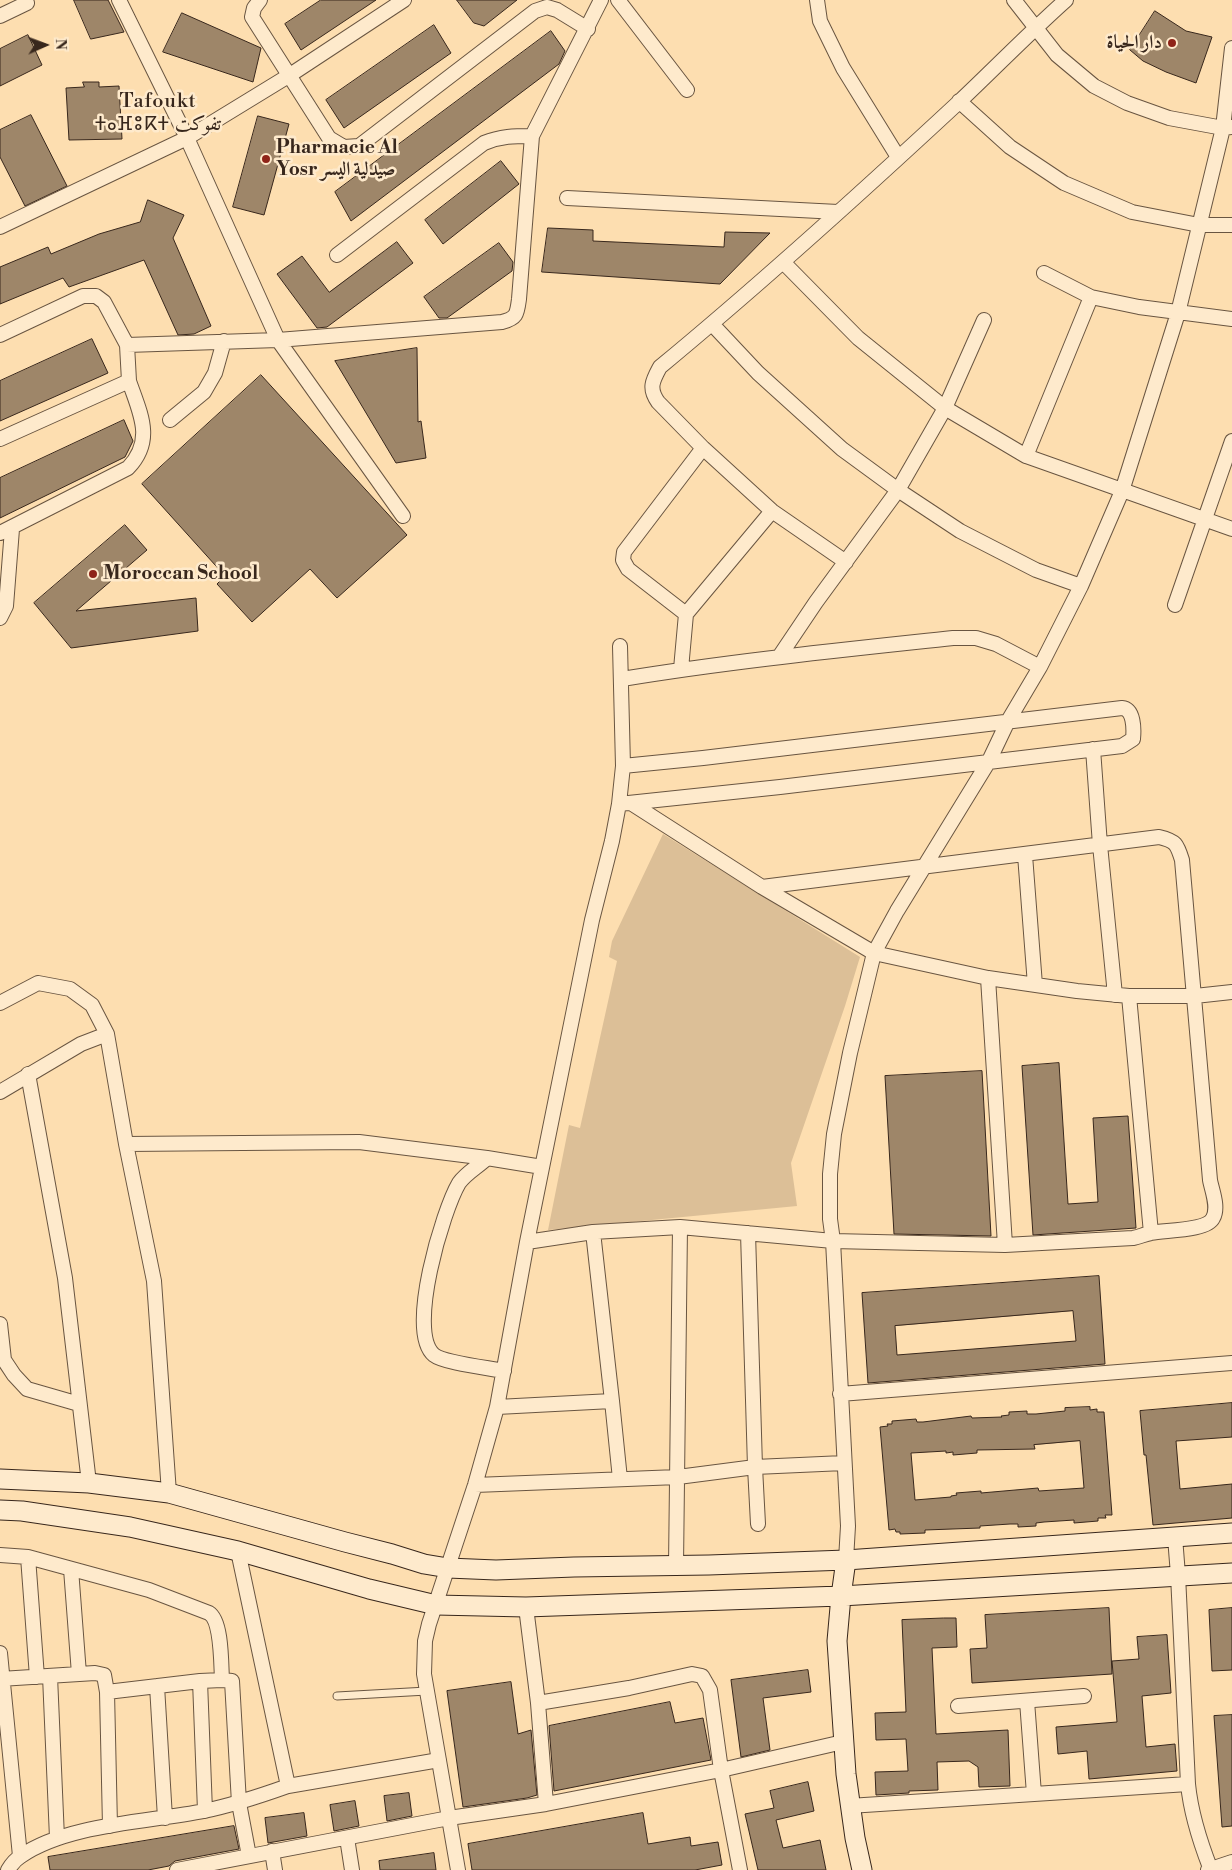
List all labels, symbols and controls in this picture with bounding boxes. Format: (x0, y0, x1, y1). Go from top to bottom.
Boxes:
north arrow (20, 20, 70, 70)
place label: دار الحياة (1107, 32, 1162, 54)
marker: دار الحياة (1166, 37, 1178, 49)
text: N (51, 39, 69, 50)
district label: Tafoukt ⵜⴰⴼⵓⴽⵜ تفوكت (98, 90, 218, 137)
place label: Pharmacie Al Yosr صيدلية اليسر (276, 137, 398, 181)
marker: Pharmacie Al Yosr صيدلية اليسر (260, 153, 272, 165)
place label: Moroccan School (103, 563, 258, 585)
marker: Moroccan School (87, 568, 99, 580)

